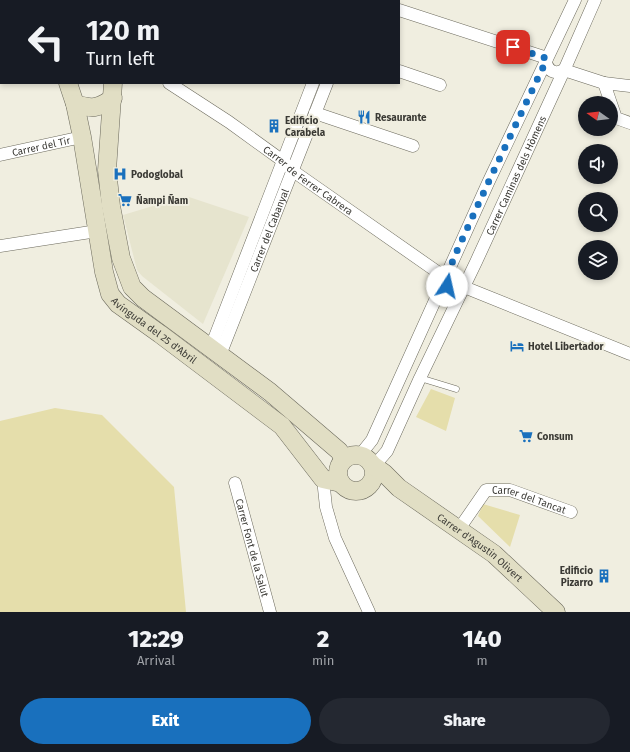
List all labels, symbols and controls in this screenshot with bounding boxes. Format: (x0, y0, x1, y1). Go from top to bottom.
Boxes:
text: 120 m (86, 14, 160, 47)
icon: left (20, 16, 72, 68)
pin (496, 30, 530, 64)
icon: arrive (502, 36, 524, 58)
text: Turn left (86, 48, 155, 70)
north arrow (578, 96, 618, 136)
map controls (578, 96, 618, 280)
restaurant icon: Resaurante (356, 109, 372, 125)
place label: Resaurante (375, 112, 427, 124)
street label: Carrer Caminas dels Hòmens (484, 114, 549, 238)
place label: Edificio Carabela (285, 115, 326, 139)
building icon: Edificio Carabela (266, 118, 282, 134)
street label: Carrer del Tir (11, 135, 72, 159)
street label: Carrer de Ferrer Cabrera (261, 144, 355, 218)
button: sound (578, 144, 618, 184)
hospital icon: Podoglobal (112, 166, 128, 182)
place label: Podoglobal (131, 169, 183, 181)
street label: Carrer del Cabanyal (248, 187, 292, 274)
supermarket icon: Ñampi Ñam (117, 192, 133, 208)
button: search (578, 192, 618, 232)
place label: Ñampi Ñam (136, 193, 188, 207)
button: layers (578, 240, 618, 280)
position arrow (426, 265, 468, 307)
street label: Avinguda del 25 d'Abril (108, 295, 199, 367)
hotel icon: Hotel Libertador (509, 338, 525, 354)
place label: Hotel Libertador (528, 341, 605, 353)
supermarket icon: Consum (518, 428, 534, 444)
place label: Consum (537, 431, 573, 443)
street label: Carrer del Tancat (492, 485, 568, 517)
street label: Carrer Font de la Salut (233, 498, 271, 599)
street label: Carrer d'Agustin Olivert (434, 511, 525, 585)
place label: Edificio Pizarro (560, 565, 593, 589)
building icon: Edificio Pizarro (596, 568, 612, 584)
text: 12:29 (128, 625, 184, 653)
text: 2 (317, 625, 329, 653)
text: 140 (462, 625, 502, 653)
text: Arrival (137, 653, 175, 668)
text: min (312, 653, 334, 668)
text: m (477, 653, 488, 668)
button: Exit (20, 698, 311, 744)
button: Share (319, 698, 610, 744)

